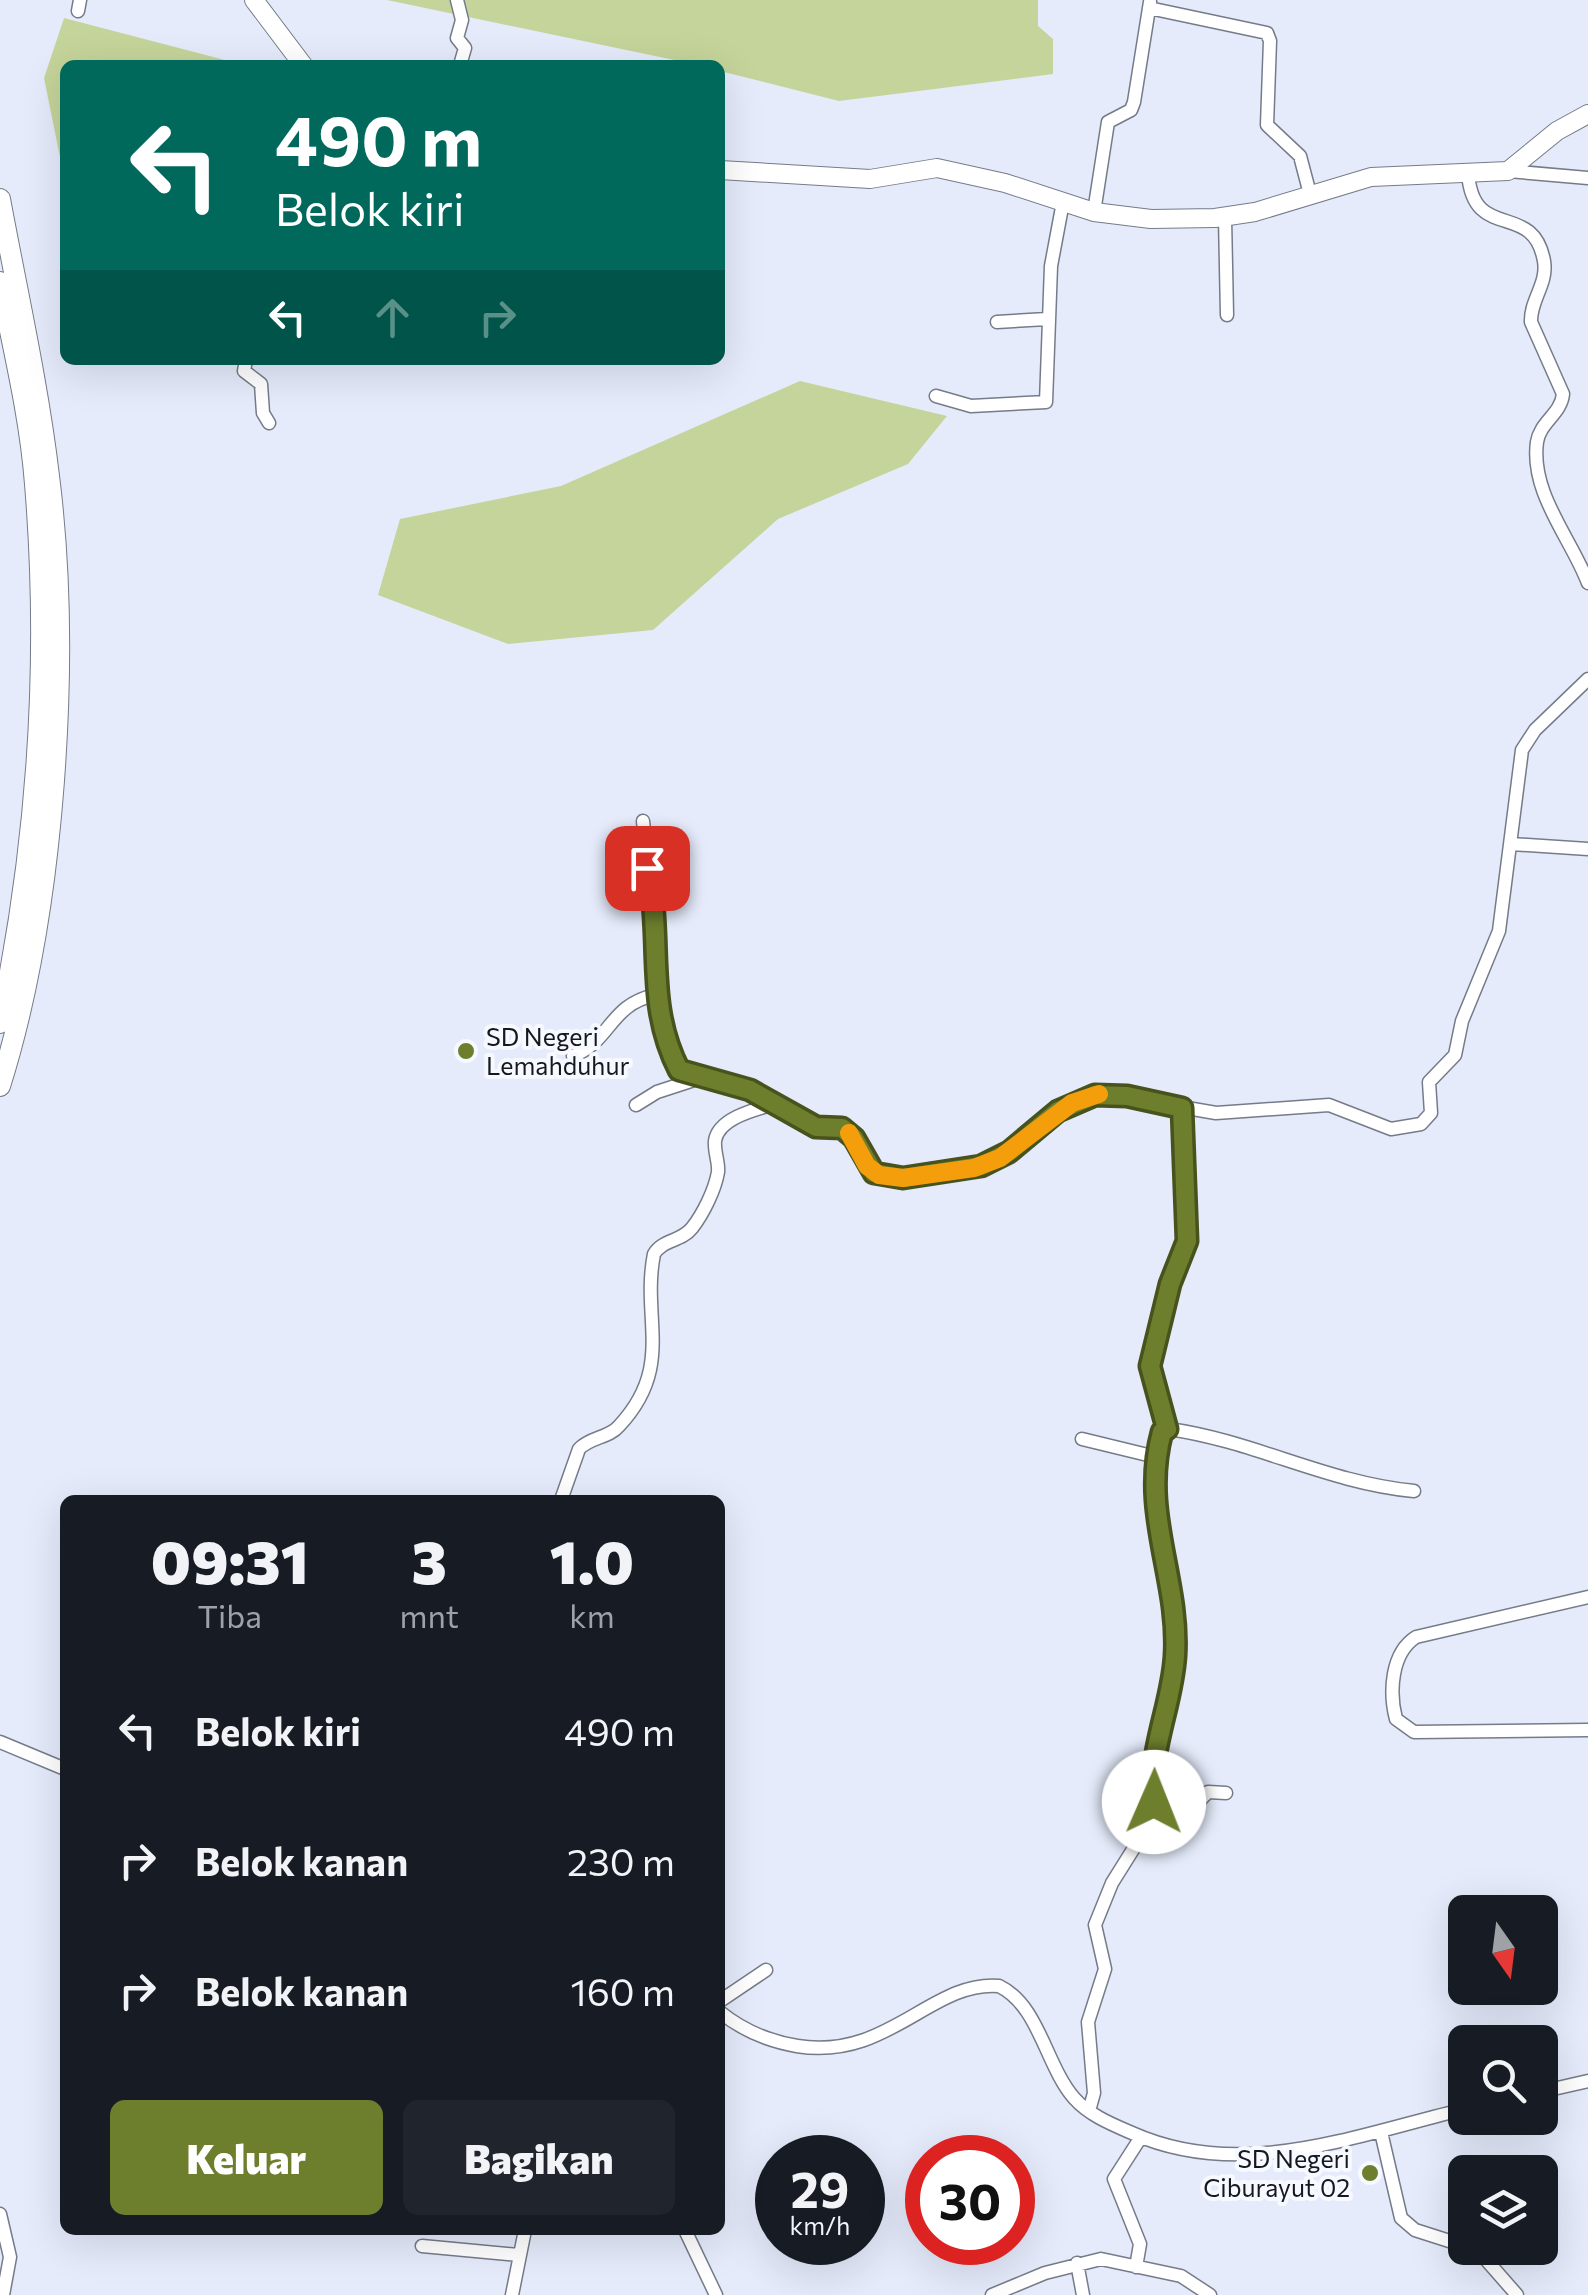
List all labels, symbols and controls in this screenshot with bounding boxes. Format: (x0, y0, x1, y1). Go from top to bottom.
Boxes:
text: 490 m (275, 95, 482, 180)
icon: left (110, 100, 240, 230)
text: Belok kiri (275, 180, 465, 235)
icon: left (260, 290, 315, 345)
icon: ahead (365, 290, 420, 345)
icon: right (470, 290, 525, 345)
pin (605, 826, 690, 911)
icon: arrive (620, 841, 675, 896)
place label: SD Negeri Lemahduhur (486, 1021, 629, 1080)
marker: SD Negeri Lemahduhur (455, 1040, 477, 1062)
text: 09:31 (151, 1523, 309, 1596)
text: 3 (412, 1523, 447, 1596)
text: 1.0 (550, 1523, 634, 1596)
text: Tiba (198, 1595, 262, 1635)
text: mnt (400, 1595, 459, 1635)
text: km (569, 1595, 615, 1635)
icon: left (110, 1703, 165, 1758)
text: Belok kiri (195, 1707, 361, 1754)
text: 490 m (564, 1707, 675, 1754)
position arrow (1102, 1750, 1206, 1854)
icon: right (110, 1833, 165, 1888)
text: Belok kanan (195, 1837, 408, 1884)
text: 230 m (567, 1837, 675, 1884)
north arrow (1448, 1895, 1558, 2005)
map controls (1448, 1895, 1558, 2265)
icon: right (110, 1963, 165, 2018)
text: Belok kanan (195, 1967, 408, 2014)
text: 160 m (570, 1967, 675, 2014)
button: search (1448, 2025, 1558, 2135)
button: Keluar (110, 2100, 383, 2215)
button: Bagikan (403, 2100, 675, 2215)
speed limit sign: 30 (905, 2135, 1035, 2265)
place label: SD Negeri Ciburayut 02 (1203, 2143, 1350, 2202)
button: layers (1448, 2155, 1558, 2265)
text: 29 (790, 2157, 849, 2218)
marker: SD Negeri Ciburayut 02 (1359, 2162, 1381, 2184)
text: km/h (790, 2210, 850, 2240)

